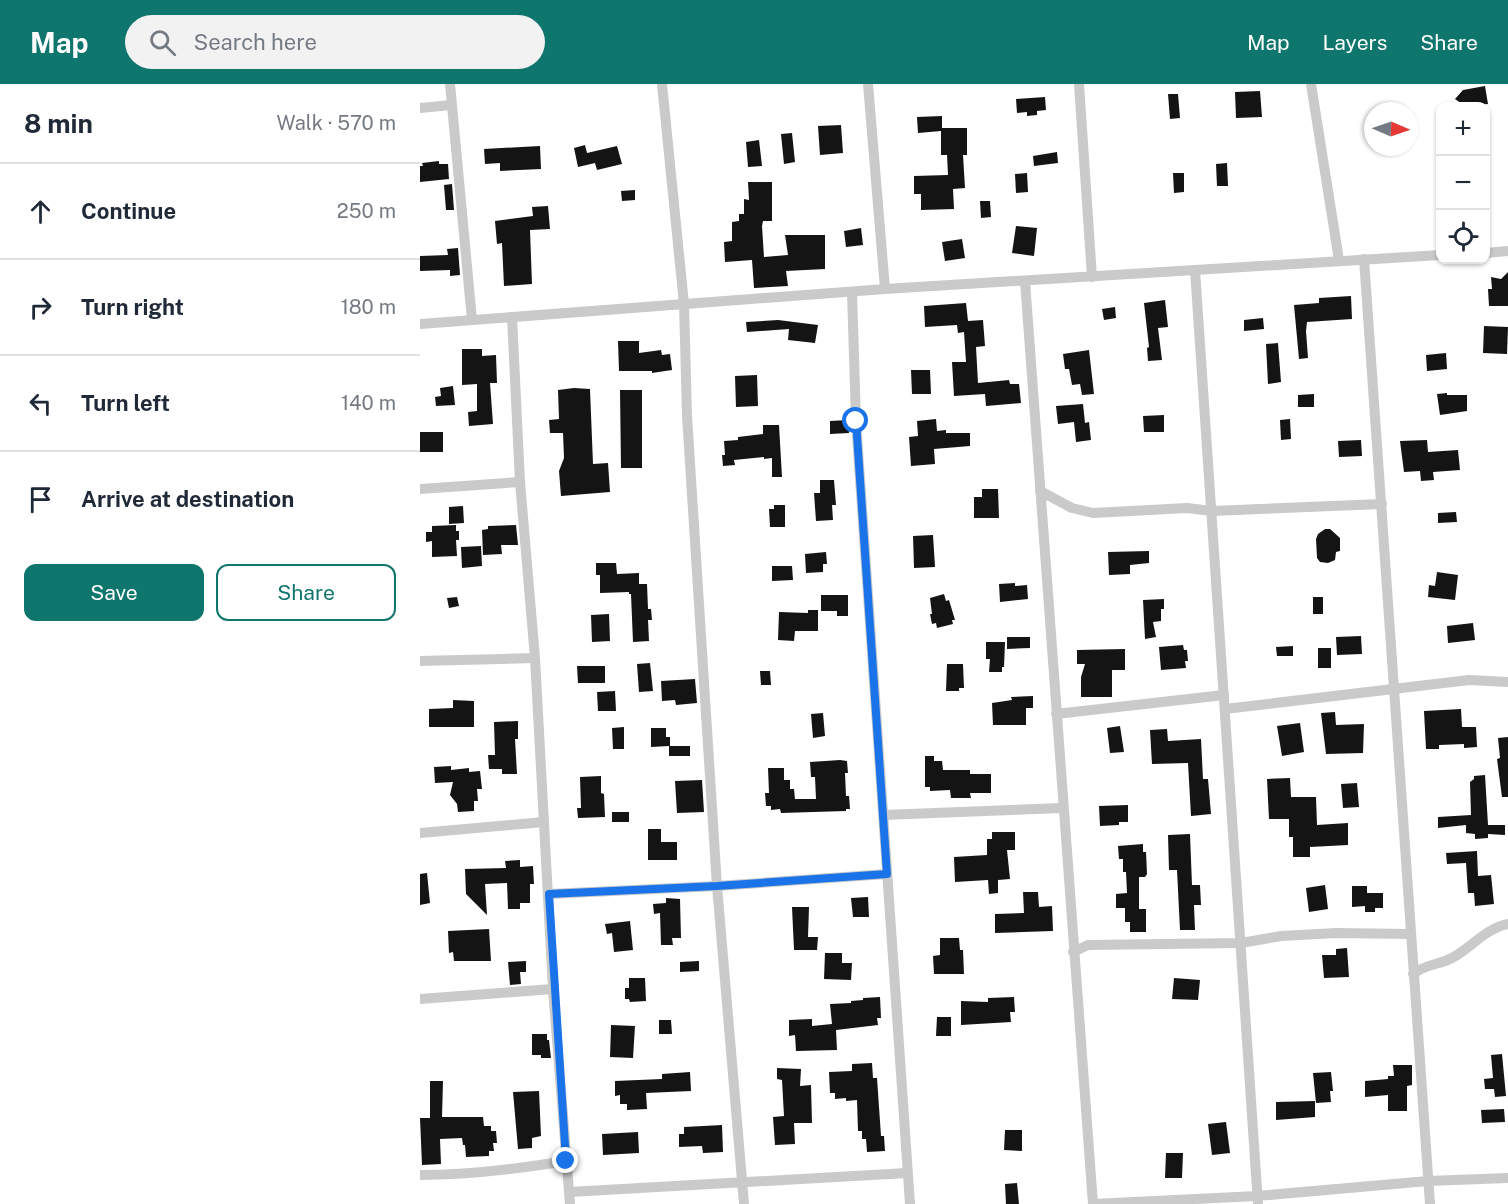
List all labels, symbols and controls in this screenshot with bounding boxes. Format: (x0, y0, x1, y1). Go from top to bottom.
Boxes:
search box (125, 15, 545, 69)
text: Map (30, 26, 89, 59)
icon: search (146, 26, 179, 59)
text: Search here (194, 29, 317, 55)
text: Map (1247, 30, 1290, 55)
text: Layers (1323, 30, 1387, 55)
text: Share (1420, 30, 1478, 55)
north arrow (1364, 102, 1418, 156)
map controls (1436, 102, 1490, 264)
button: + (1436, 102, 1490, 156)
text: 8 min (24, 108, 93, 139)
text: Walk · 570 m (277, 111, 396, 135)
button: − (1436, 156, 1490, 210)
icon: ahead (24, 195, 57, 228)
text: Continue (81, 198, 176, 224)
text: 250 m (337, 199, 396, 223)
button: locate (1436, 210, 1490, 264)
icon: right (24, 291, 57, 324)
text: Turn right (81, 294, 184, 320)
text: 180 m (341, 295, 396, 319)
icon: left (24, 387, 57, 420)
text: Turn left (81, 390, 170, 416)
text: 140 m (341, 391, 396, 415)
route start (842, 407, 868, 433)
icon: arrive (24, 483, 57, 516)
text: Arrive at destination (81, 486, 294, 512)
button: Save (24, 564, 204, 621)
button: Share (216, 564, 396, 621)
route end (552, 1147, 578, 1173)

